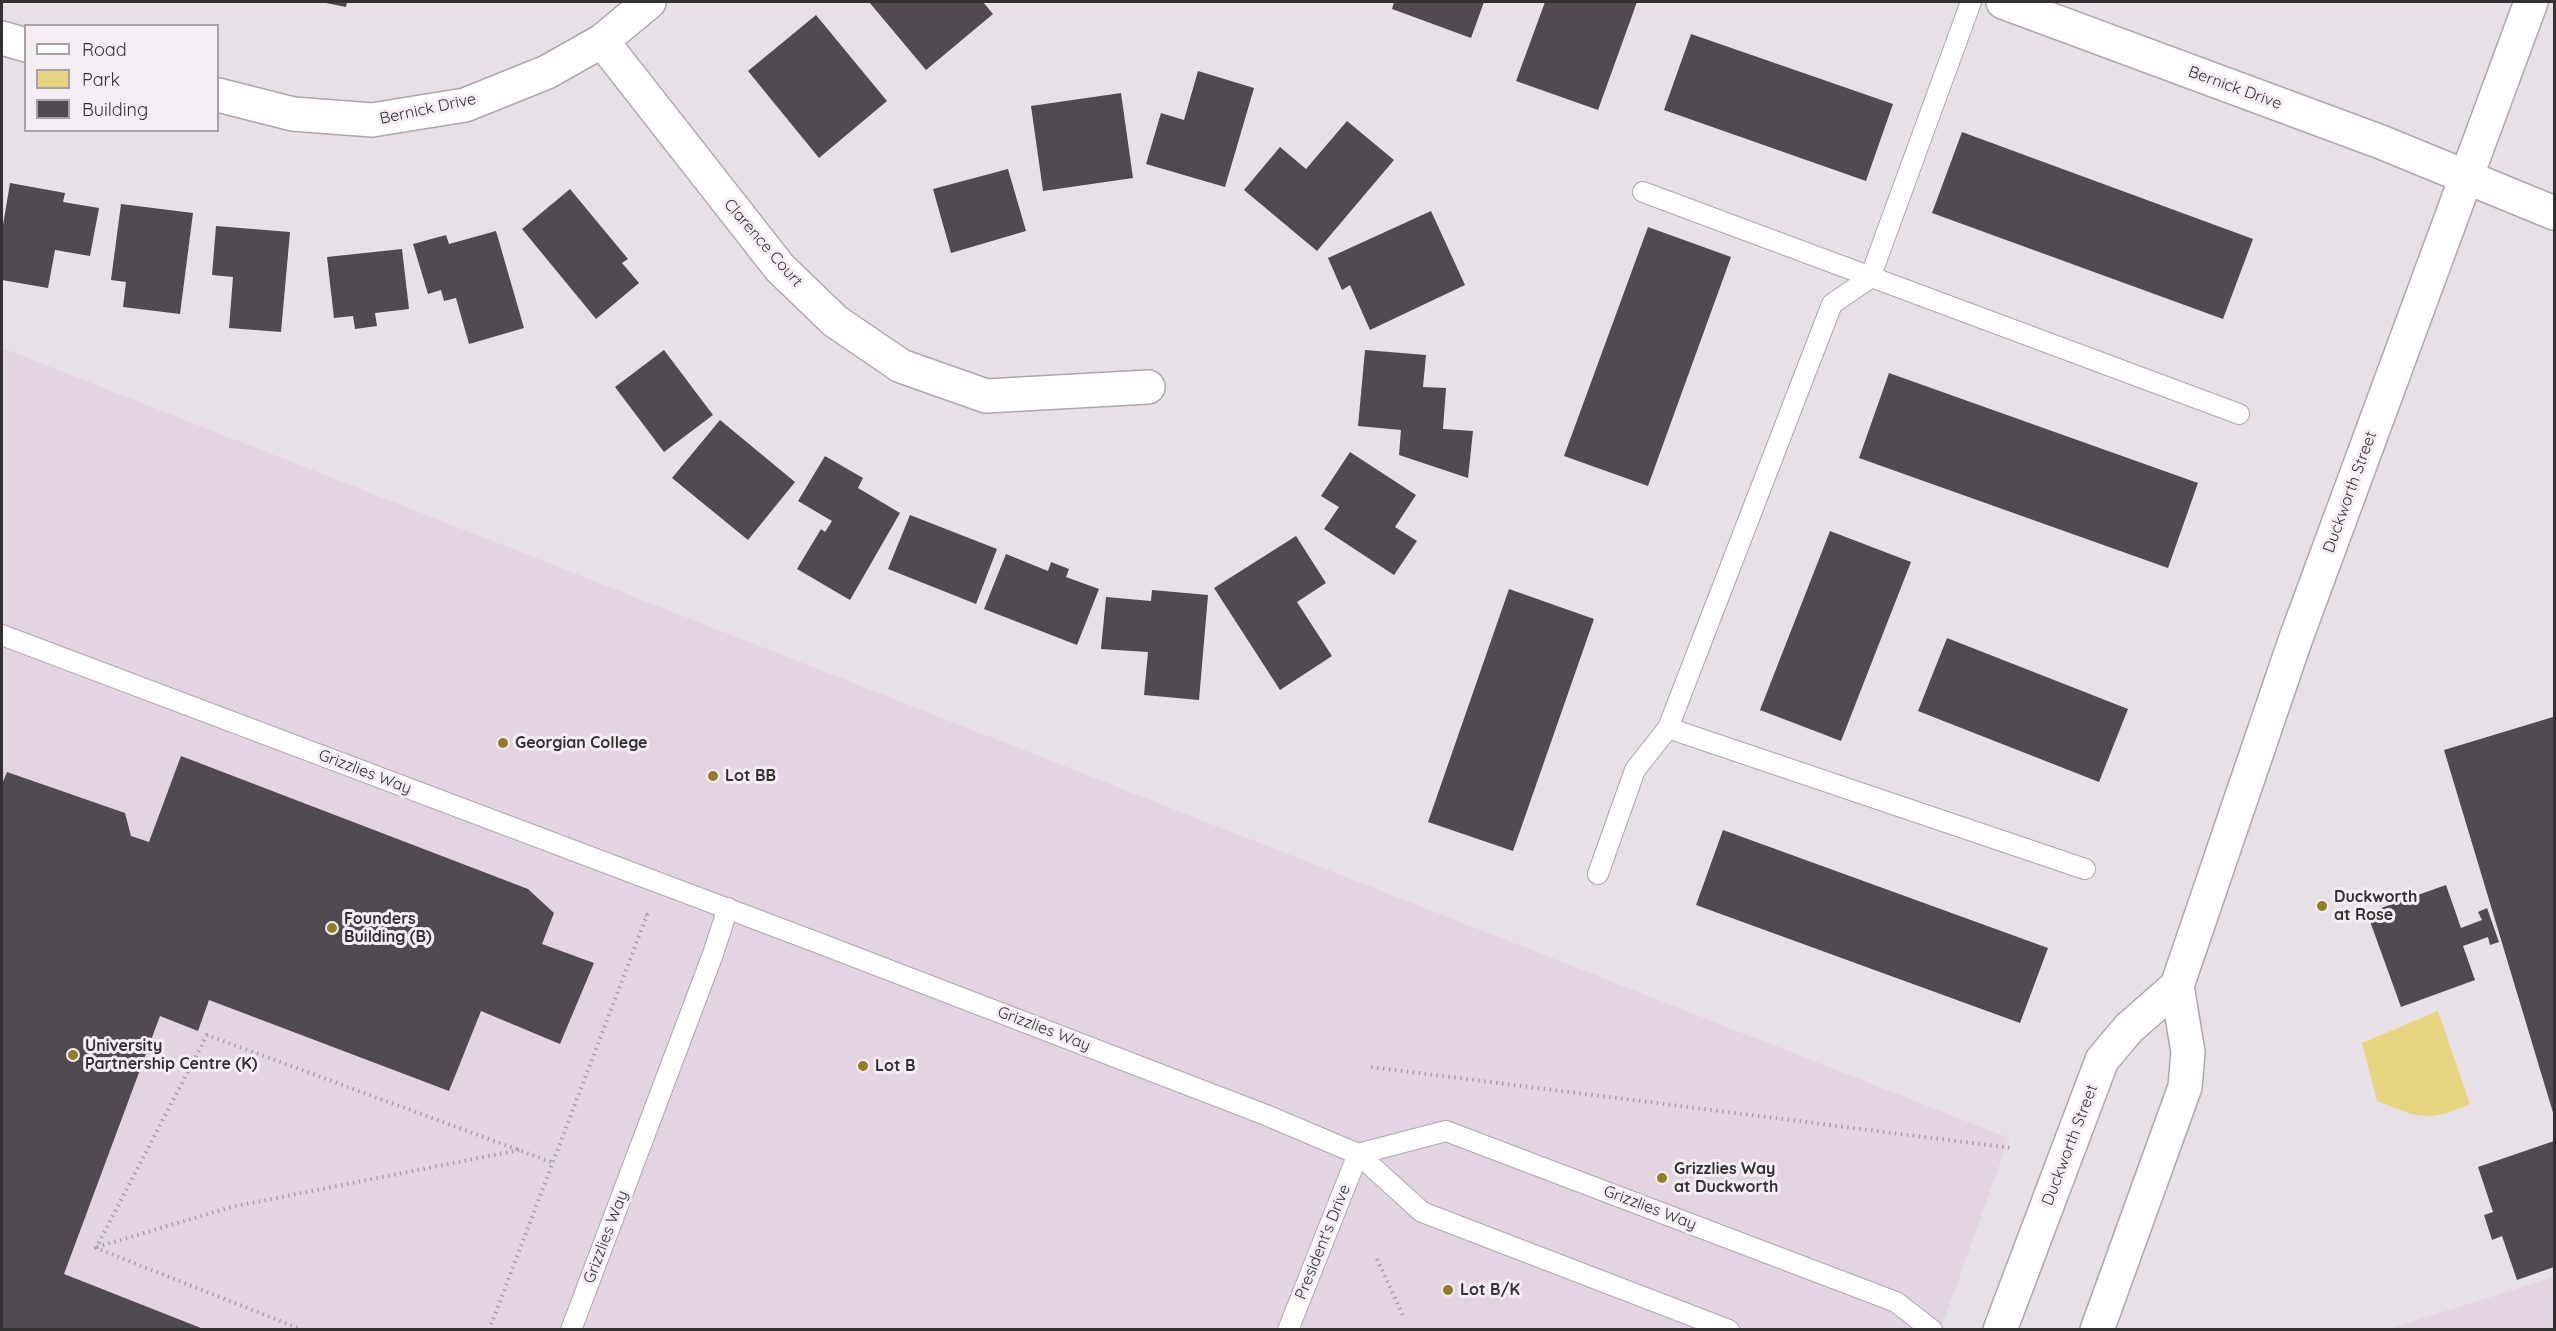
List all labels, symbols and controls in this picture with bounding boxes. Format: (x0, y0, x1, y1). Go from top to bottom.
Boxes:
legend (24, 24, 219, 132)
text: Road (82, 38, 127, 61)
street label: Bernick Drive (2186, 62, 2284, 114)
text: Park (82, 68, 120, 91)
street label: Bernick Drive (378, 89, 478, 129)
text: Building (82, 98, 148, 121)
street label: Clarence Court (720, 195, 806, 291)
street label: Duckworth Street (2319, 429, 2381, 555)
place label: Georgian College (515, 733, 647, 753)
marker: Georgian College (496, 736, 510, 750)
street label: Grizzlies Way (316, 745, 414, 799)
place label: Lot BB (725, 766, 776, 786)
marker: Lot BB (706, 769, 720, 783)
place label: Duckworth at Rose (2334, 887, 2417, 925)
marker: Duckworth at Rose (2315, 899, 2329, 913)
place label: Founders Building (B) (344, 909, 432, 947)
marker: Founders Building (B) (325, 921, 339, 935)
street label: Grizzlies Way (995, 1002, 1093, 1056)
place label: University Partnership Centre (K) (85, 1036, 257, 1074)
marker: University Partnership Centre (K) (66, 1048, 80, 1062)
place label: Lot B (875, 1056, 915, 1076)
marker: Lot B (856, 1059, 870, 1073)
street label: Duckworth Street (2038, 1082, 2102, 1208)
place label: Grizzlies Way at Duckworth (1674, 1159, 1778, 1197)
marker: Grizzlies Way at Duckworth (1655, 1171, 1669, 1185)
street label: Grizzlies Way (1601, 1181, 1699, 1235)
street label: President's Drive (1291, 1182, 1355, 1302)
street label: Grizzlies Way (579, 1188, 633, 1286)
place label: Lot B/K (1460, 1280, 1520, 1300)
marker: Lot B/K (1441, 1283, 1455, 1297)

